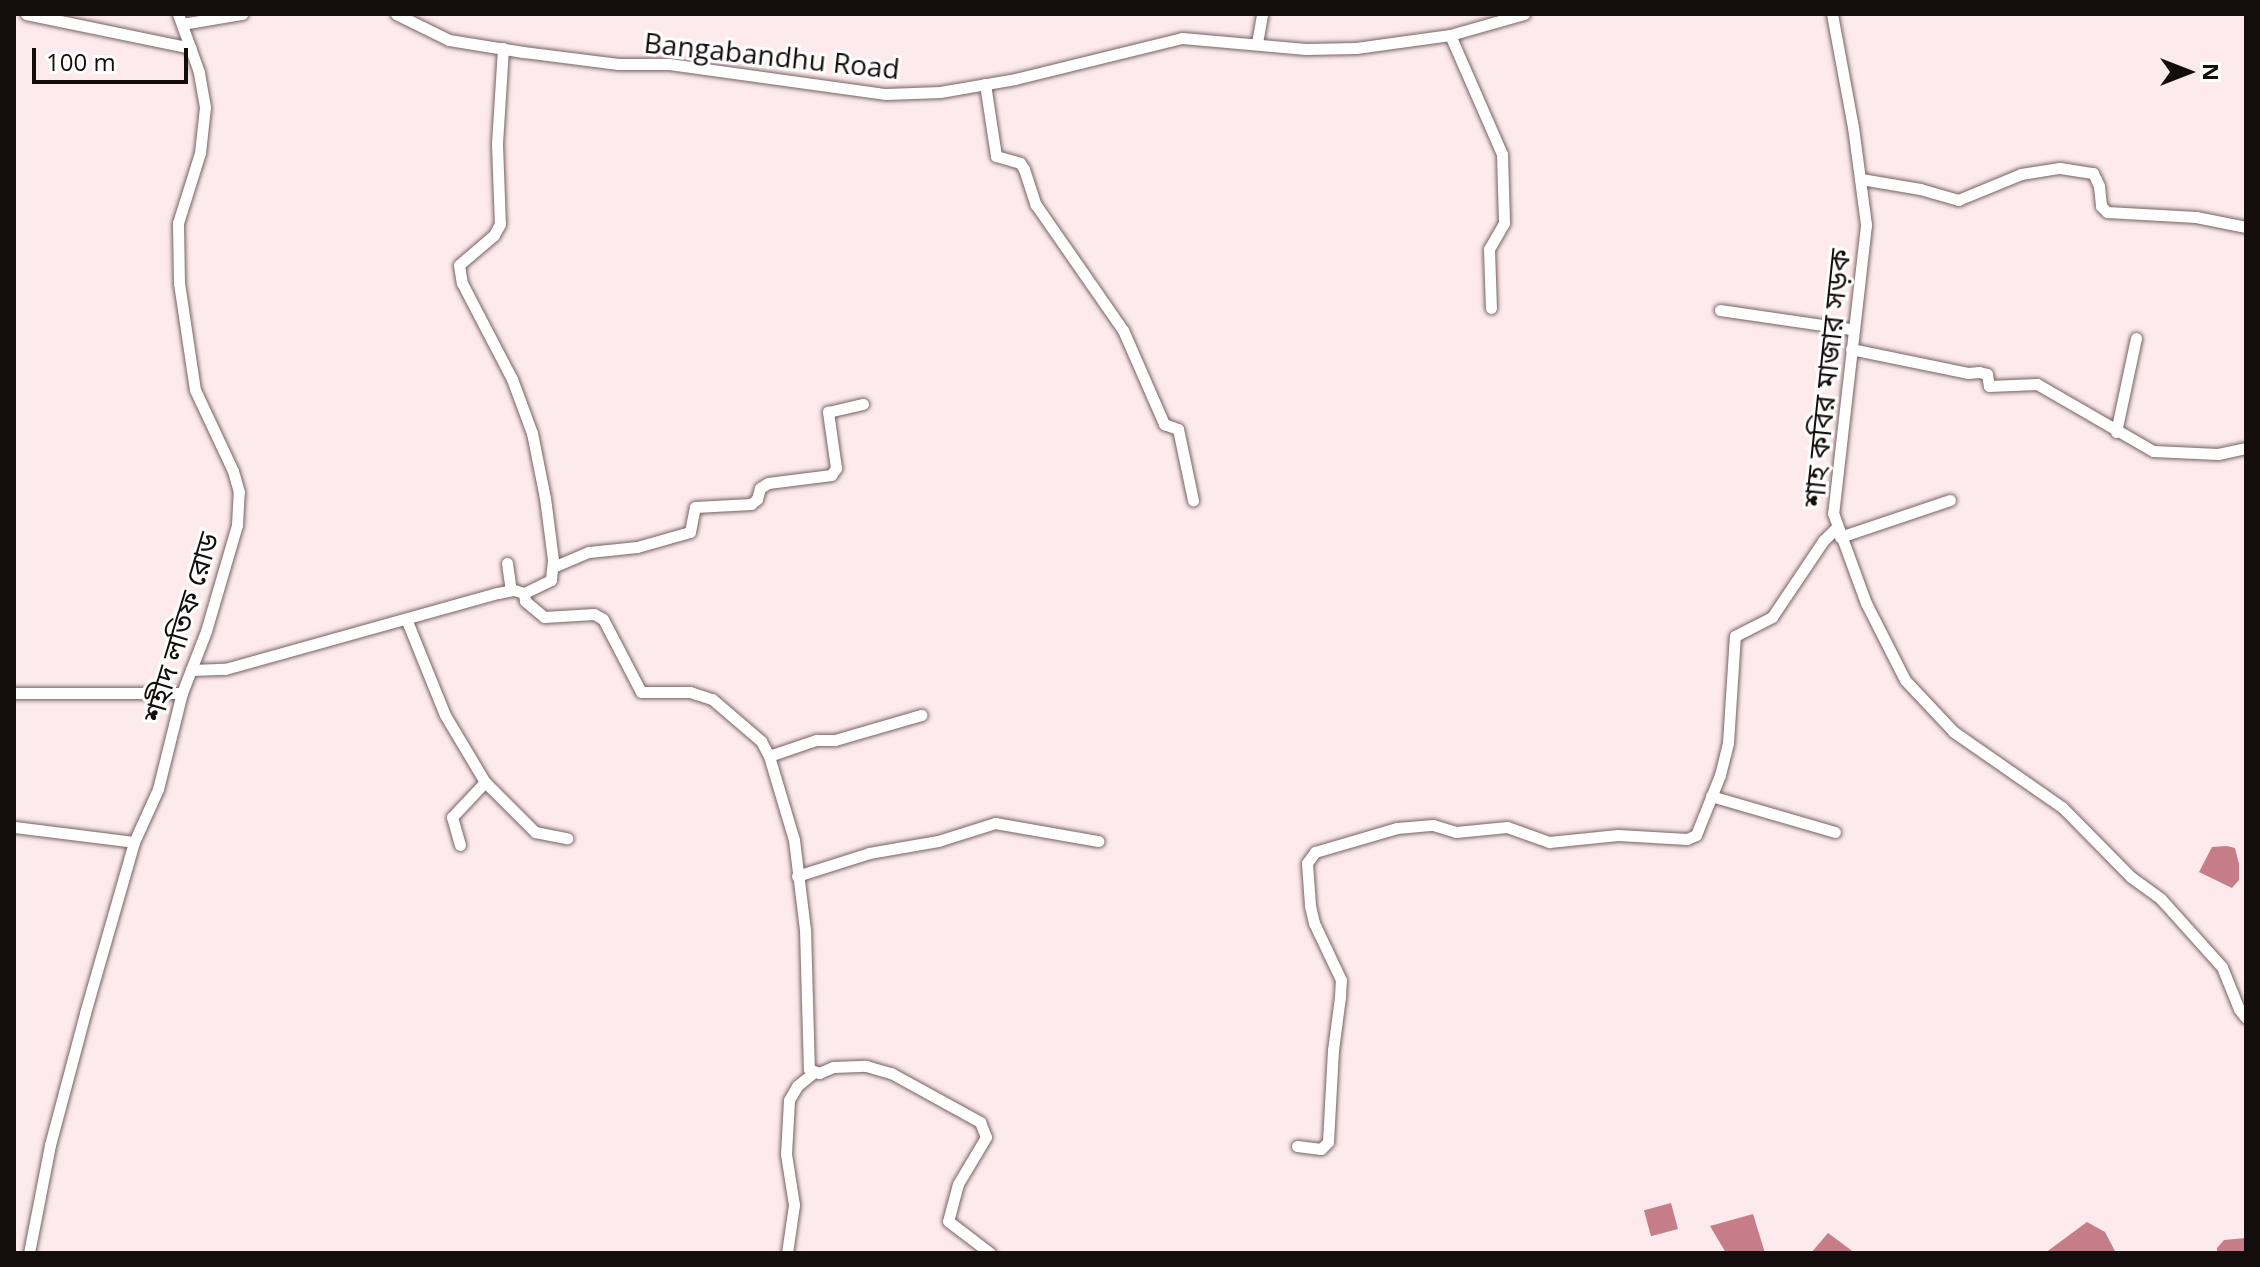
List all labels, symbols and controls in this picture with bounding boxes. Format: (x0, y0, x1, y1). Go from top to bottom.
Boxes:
street label: Bangabandhu Road (642, 25, 902, 85)
scale bar (36, 32, 192, 82)
north arrow (2148, 32, 2228, 112)
text: 100 m (46, 45, 116, 78)
text: N (2197, 63, 2227, 81)
street label: শাহ কবির মাজার সড়ক (1796, 247, 1856, 509)
street label: শহীদ লতিফ রোড (135, 528, 225, 726)

